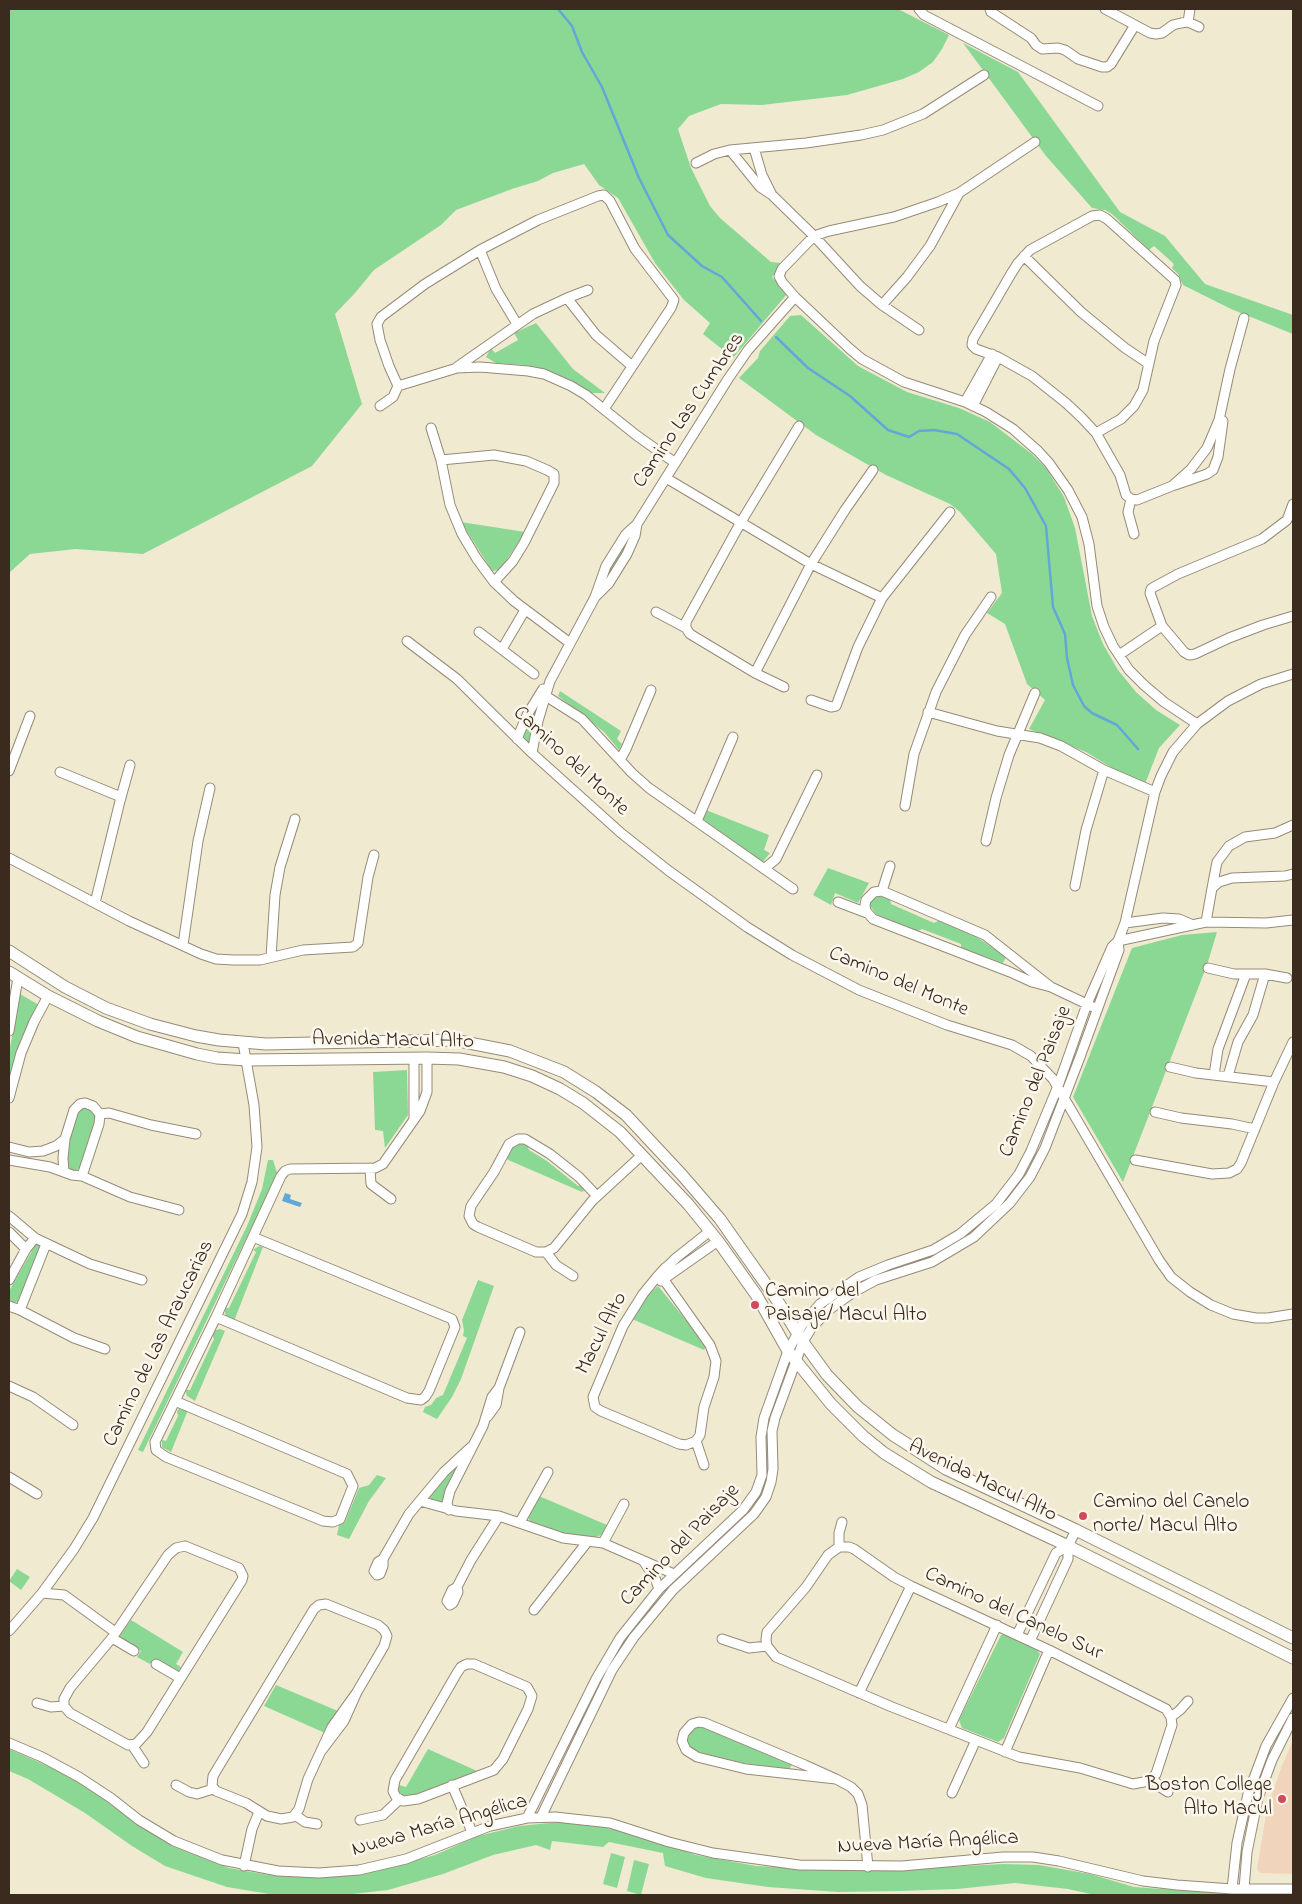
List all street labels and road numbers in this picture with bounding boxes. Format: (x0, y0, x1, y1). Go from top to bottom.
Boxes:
street label: Camino Las Cumbres (629, 329, 751, 493)
street label: Camino del Monte (507, 702, 633, 822)
street label: Camino del Monte (824, 942, 972, 1024)
street label: Camino del Paisaje (995, 1003, 1079, 1161)
street label: Avenida Macul Alto (312, 1028, 474, 1056)
street label: Camino de Las Araucarias (99, 1237, 221, 1451)
street label: Macul Alto (572, 1289, 634, 1379)
street label: Avenida Macul Alto (904, 1435, 1060, 1529)
street label: Camino del Paisaje (616, 1479, 746, 1613)
street label: Camino del Canelo Sur (920, 1563, 1106, 1667)
street label: Nueva María Angélica (349, 1790, 531, 1864)
street label: Nueva María Angélica (837, 1827, 1019, 1861)

